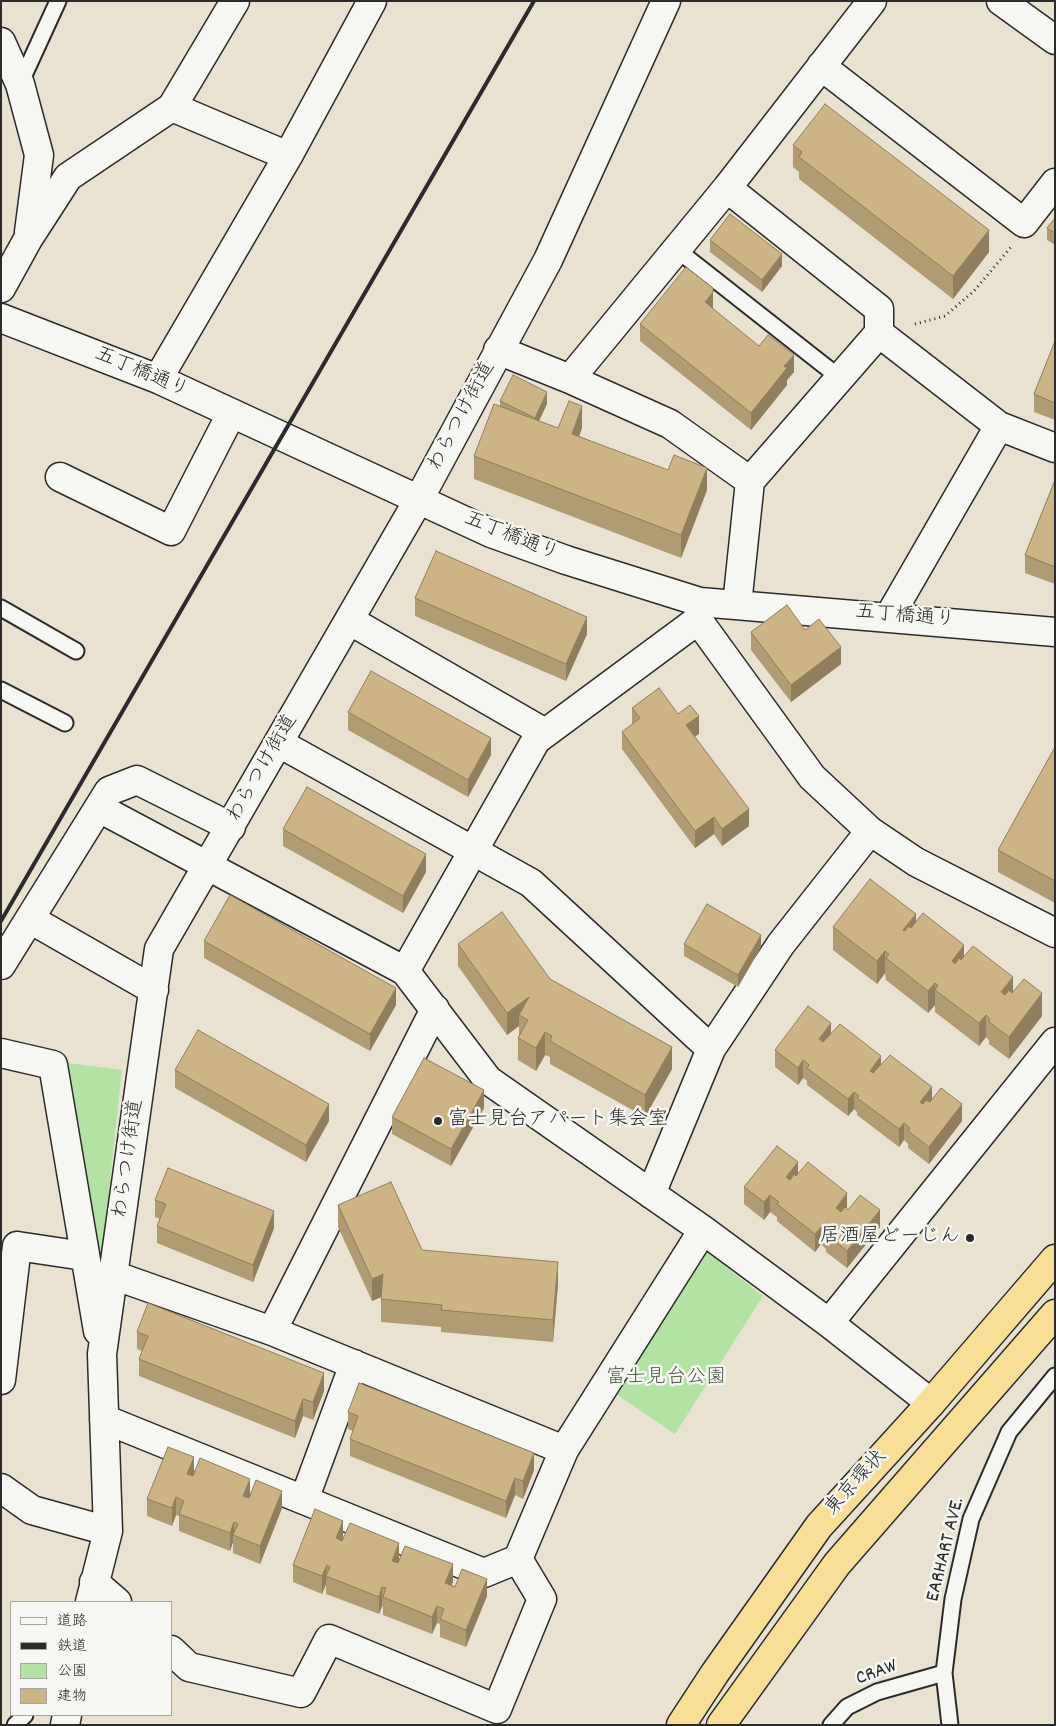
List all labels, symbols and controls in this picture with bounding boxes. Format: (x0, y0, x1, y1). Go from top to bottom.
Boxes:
street label: 五丁橋通り (90, 343, 192, 405)
street label: わらつけ街道 (424, 358, 502, 476)
street label: 五丁橋通り (460, 508, 562, 568)
street label: 五丁橋通り (854, 602, 956, 634)
street label: わらつけ街道 (224, 711, 304, 827)
street label: わらつけ街道 (110, 1098, 150, 1220)
place label: 富士見台アパート集会室 (448, 1109, 668, 1133)
marker: 富士見台アパート集会室 (432, 1115, 444, 1127)
place label: 居酒屋どーじん (820, 1226, 960, 1250)
marker: 居酒屋どーじん (964, 1232, 976, 1244)
park label: 富士見台公園 (606, 1367, 726, 1391)
street label: 東京環状 (821, 1446, 893, 1522)
street label: EARHART AVE. (923, 1496, 971, 1604)
legend (10, 1601, 172, 1716)
text: 道路 (57, 1611, 87, 1633)
text: 鉄道 (57, 1636, 87, 1658)
street label: CRAW (853, 1656, 901, 1692)
text: 公園 (57, 1661, 87, 1683)
text: 建物 (57, 1686, 87, 1708)

